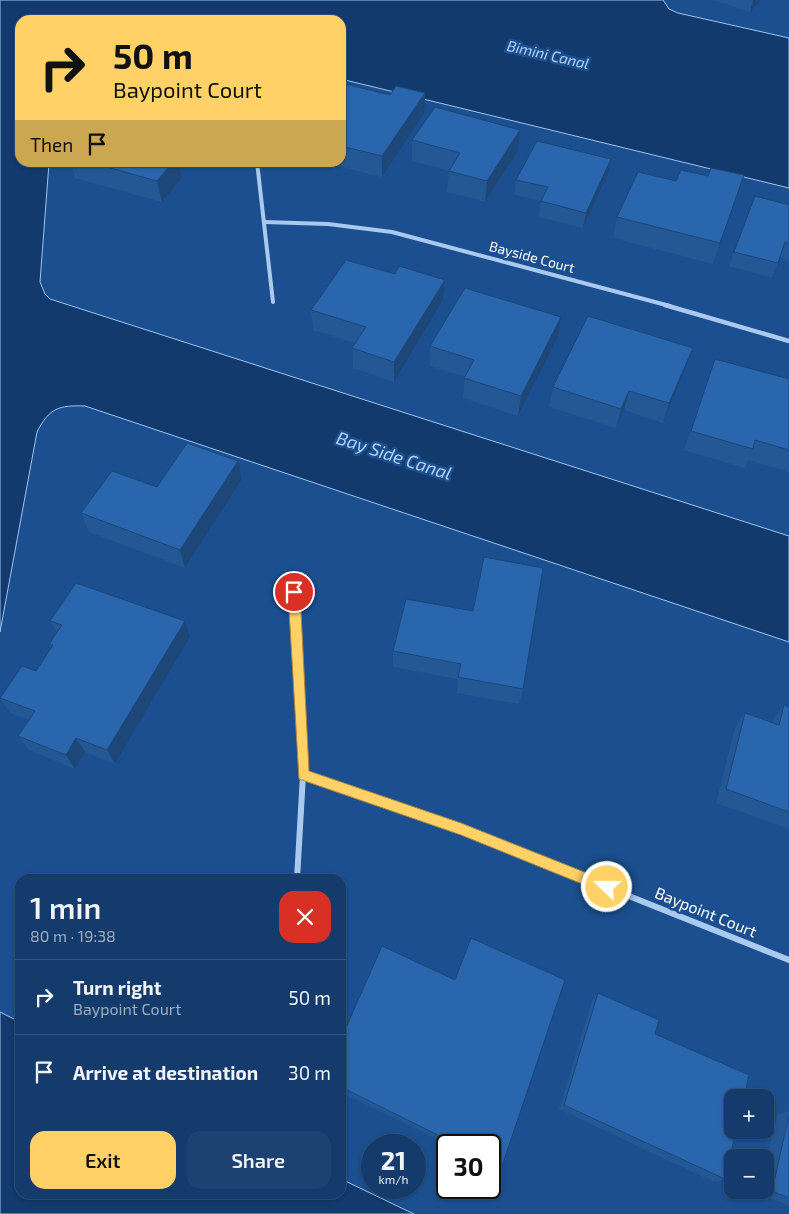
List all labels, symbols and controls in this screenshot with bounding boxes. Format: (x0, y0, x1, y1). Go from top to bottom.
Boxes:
text: 50 m (113, 34, 193, 76)
icon: right (30, 35, 95, 100)
water label: Bimini Canal (505, 36, 591, 72)
text: Baypoint Court (113, 76, 262, 102)
icon: arrive (83, 130, 111, 158)
text: Then (30, 133, 73, 156)
street label: Bayside Court (487, 237, 577, 276)
water label: Bay Side Canal (334, 426, 455, 484)
pin (273, 571, 315, 613)
icon: arrive (280, 578, 308, 606)
position arrow (580, 860, 632, 912)
street label: Baypoint Court (652, 882, 760, 941)
text: 1 min (30, 889, 101, 925)
button: close (279, 891, 331, 943)
text: 80 m · 19:38 (30, 926, 116, 945)
text: Turn right (73, 976, 161, 999)
icon: right (30, 983, 58, 1011)
text: 50 m (288, 986, 331, 1009)
text: Baypoint Court (73, 999, 181, 1018)
icon: arrive (30, 1058, 58, 1086)
text: Arrive at destination (73, 1061, 258, 1084)
text: 30 m (288, 1061, 331, 1084)
map controls (724, 1089, 774, 1199)
button: + (724, 1089, 774, 1139)
button: Exit (30, 1131, 176, 1189)
button: Share (186, 1131, 331, 1189)
speed limit sign: 30 (436, 1134, 501, 1199)
text: 21 (381, 1145, 406, 1175)
button: − (724, 1149, 774, 1199)
text: km/h (379, 1172, 408, 1186)

